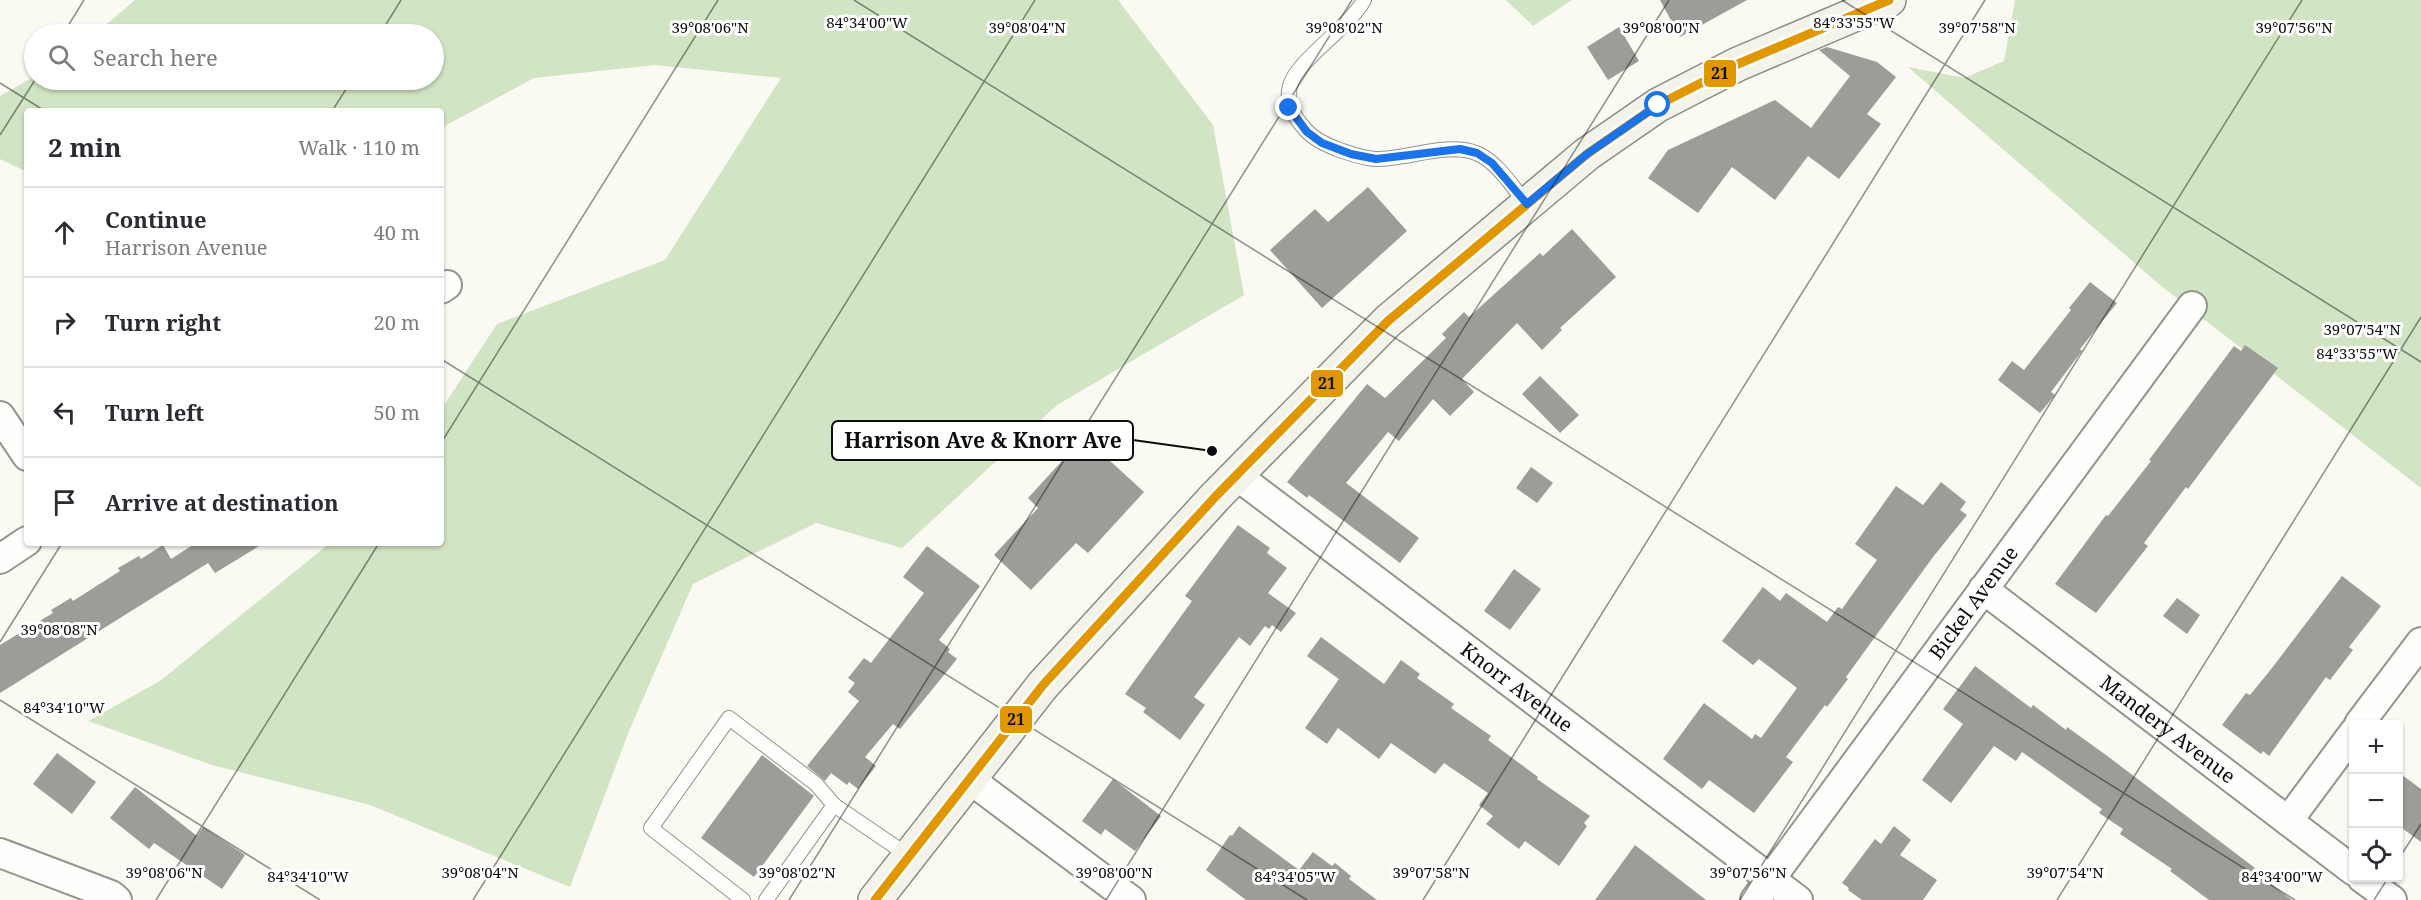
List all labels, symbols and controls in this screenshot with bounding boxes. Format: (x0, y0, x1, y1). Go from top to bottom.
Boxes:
text: 84°34'00"W (826, 12, 908, 32)
text: 84°33'55"W (1813, 12, 1895, 32)
text: 39°08'06"N (671, 17, 749, 37)
text: 39°08'04"N (988, 17, 1066, 37)
text: 39°08'02"N (1305, 17, 1383, 37)
text: 39°08'00"N (1622, 17, 1700, 37)
text: 39°07'58"N (1938, 17, 2016, 37)
text: 39°07'56"N (2255, 17, 2333, 37)
search box (24, 24, 444, 90)
icon: search (45, 41, 78, 74)
text: Search here (93, 42, 218, 72)
line badge: 21 (1703, 59, 1737, 88)
text: 21 (1711, 62, 1729, 84)
route start (1644, 91, 1670, 117)
route end (1275, 94, 1301, 120)
text: 2 min (48, 129, 122, 165)
text: Walk · 110 m (298, 134, 420, 161)
text: Continue (105, 204, 207, 234)
icon: ahead (48, 216, 81, 249)
text: 40 m (374, 219, 420, 246)
text: Harrison Avenue (105, 234, 268, 261)
icon: right (48, 306, 81, 339)
text: Turn right (105, 307, 221, 337)
text: 20 m (374, 309, 420, 336)
text: 39°07'54"N (2323, 319, 2401, 339)
text: 84°33'55"W (2316, 343, 2398, 363)
line badge: 21 (1310, 369, 1344, 398)
text: 21 (1318, 372, 1336, 394)
icon: left (48, 396, 81, 429)
text: Turn left (105, 397, 204, 427)
text: 50 m (374, 399, 420, 426)
callout: Harrison Ave & Knorr Ave (832, 421, 1133, 460)
text: Harrison Ave & Knorr Ave (844, 426, 1122, 454)
icon: arrive (48, 486, 81, 519)
text: Arrive at destination (105, 487, 339, 517)
street label: Bickel Avenue (1923, 540, 2024, 665)
text: 39°08'08"N (20, 619, 98, 639)
street label: Knorr Avenue (1455, 636, 1579, 738)
street label: Mandery Avenue (2095, 669, 2241, 789)
text: 84°34'10"W (23, 697, 105, 717)
line badge: 21 (999, 705, 1033, 734)
text: 21 (1007, 708, 1025, 730)
map controls (2349, 720, 2403, 882)
button: + (2349, 720, 2403, 774)
button: − (2349, 774, 2403, 828)
button: locate (2349, 828, 2403, 882)
text: 39°08'06"N (125, 862, 203, 882)
text: 39°08'04"N (441, 862, 519, 882)
text: 39°08'02"N (758, 862, 836, 882)
text: 39°08'00"N (1075, 862, 1153, 882)
text: 39°07'58"N (1392, 862, 1470, 882)
text: 39°07'56"N (1709, 862, 1787, 882)
text: 39°07'54"N (2026, 862, 2104, 882)
text: 84°34'10"W (267, 866, 349, 886)
text: 84°34'05"W (1254, 866, 1336, 886)
text: 84°34'00"W (2241, 866, 2323, 886)

